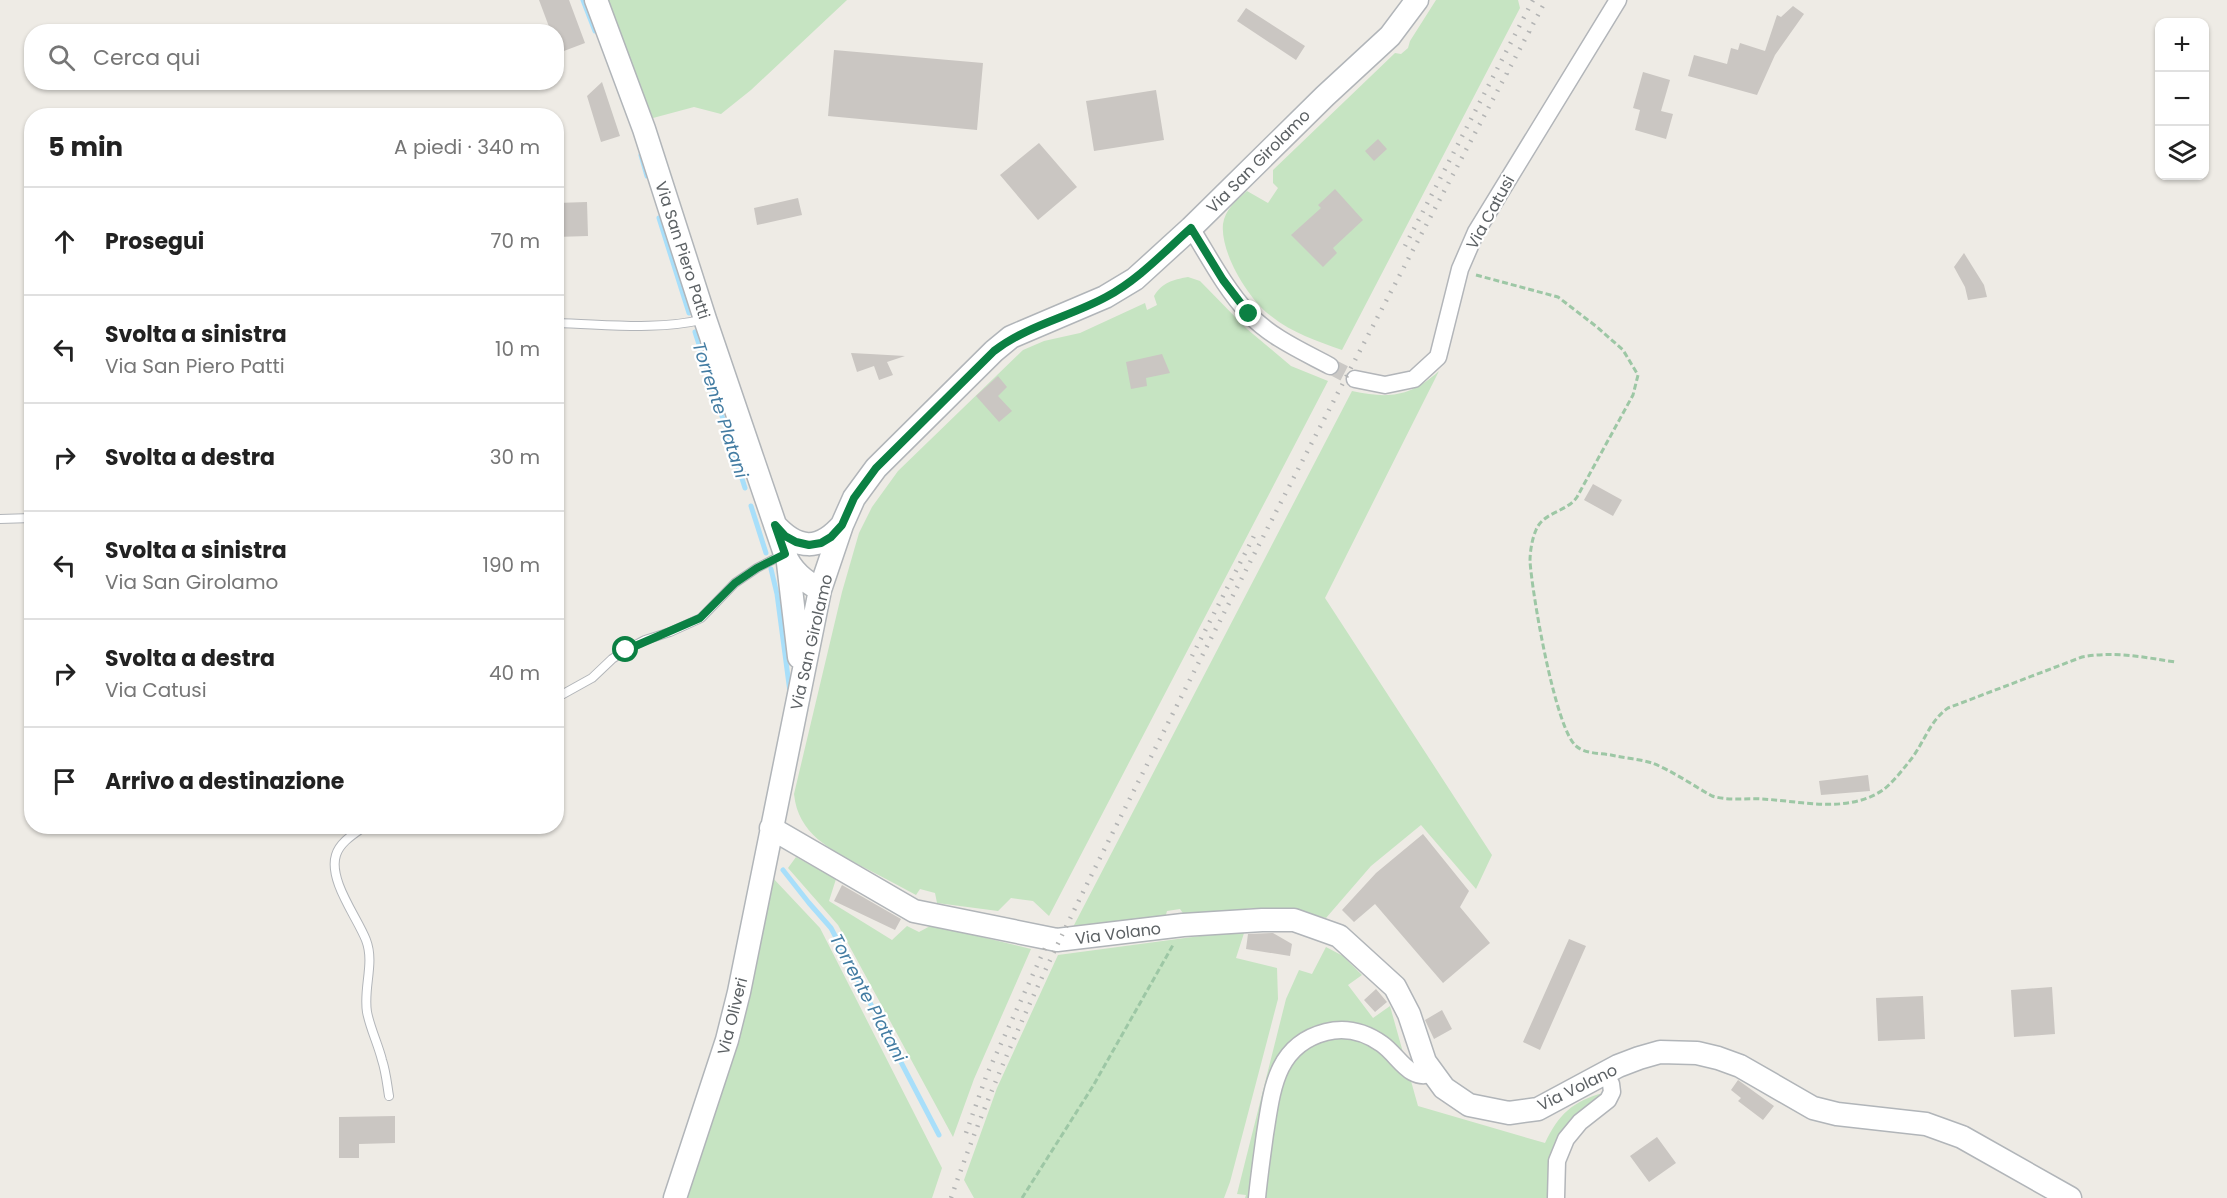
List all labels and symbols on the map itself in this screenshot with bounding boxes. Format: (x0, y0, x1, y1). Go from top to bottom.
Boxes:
street label: Via San Girolamo (1201, 104, 1315, 218)
street label: Via Catusi (1461, 171, 1520, 253)
street label: Via San Piero Patti (649, 178, 716, 322)
route end (1235, 300, 1261, 326)
water label: Torrente Platani (687, 338, 754, 482)
street label: Via San Girolamo (785, 572, 838, 712)
route start (612, 636, 638, 662)
street label: Via Volano (1074, 917, 1162, 950)
water label: Torrente Platani (824, 929, 913, 1067)
street label: Via Oliveri (712, 975, 753, 1057)
street label: Via Volano (1533, 1058, 1621, 1117)

